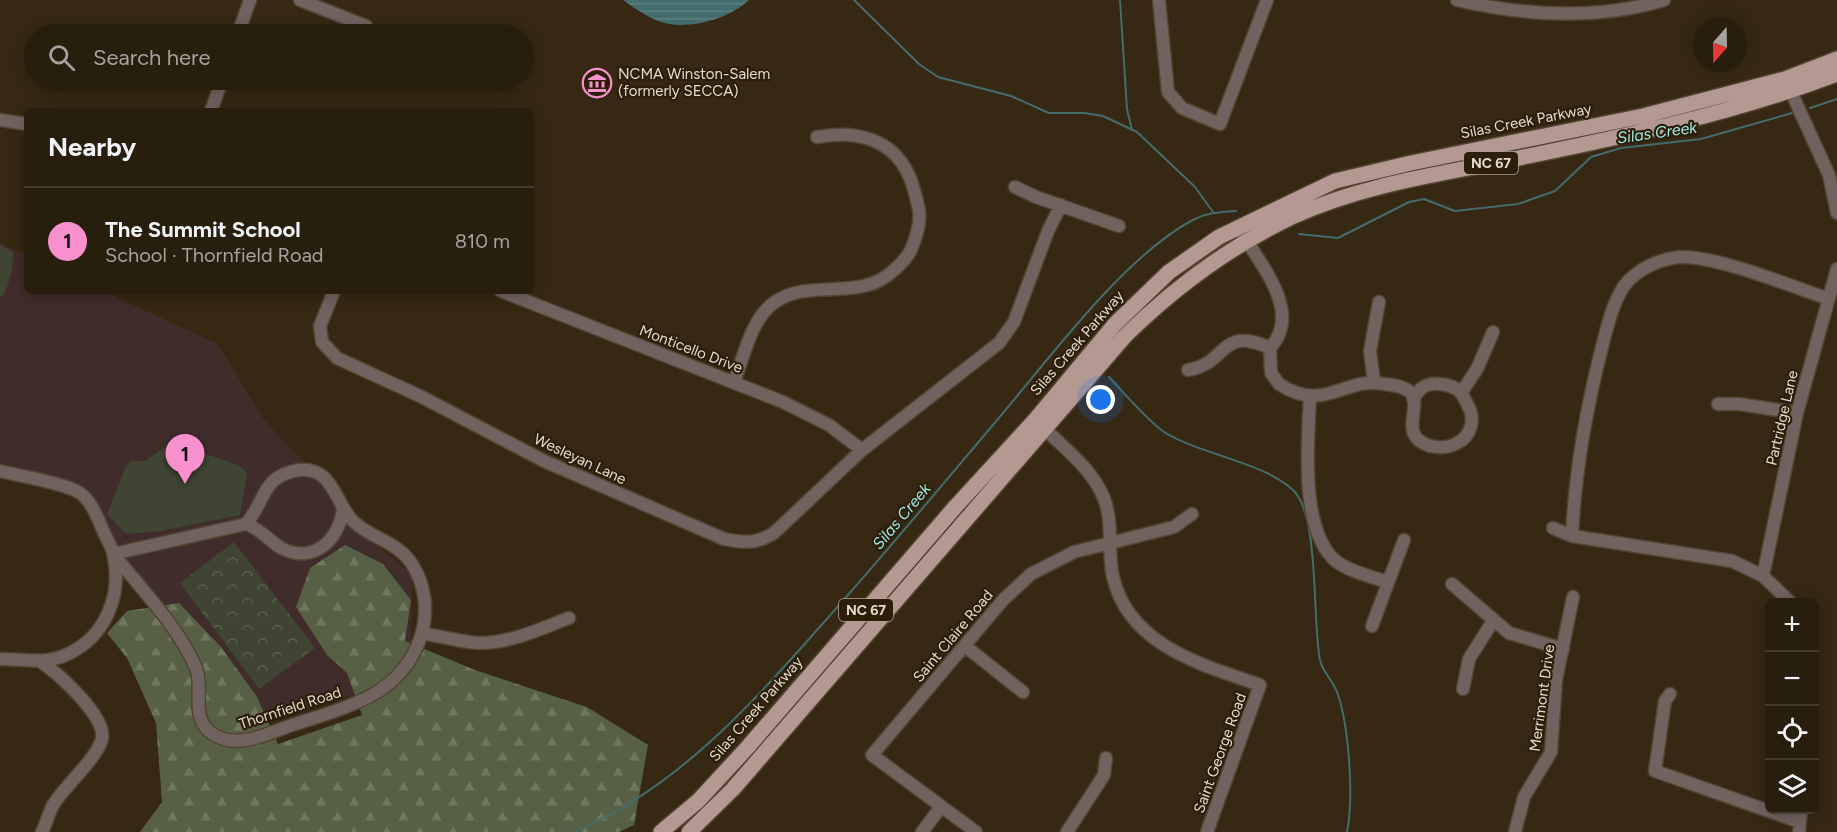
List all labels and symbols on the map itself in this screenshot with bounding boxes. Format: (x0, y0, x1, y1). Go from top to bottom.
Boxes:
north arrow (1693, 18, 1747, 72)
place label: NCMA Winston-Salem (formerly SECCA) (618, 65, 770, 100)
museum icon: NCMA Winston-Salem (formerly SECCA) (581, 67, 613, 99)
street label: Silas Creek Parkway (1459, 99, 1593, 143)
water label: Silas Creek (1616, 117, 1699, 147)
road number: NC 67 (1464, 152, 1518, 174)
street label: Silas Creek Parkway (1027, 287, 1128, 399)
street label: Monticello Drive (637, 321, 745, 377)
street label: Partridge Lane (1762, 369, 1802, 467)
your location (1086, 385, 1115, 414)
street label: Wesleyan Lane (531, 430, 629, 488)
pin: 1 (166, 434, 204, 484)
water label: Silas Creek (868, 479, 935, 553)
street label: Saint Claire Road (909, 586, 997, 686)
road number: NC 67 (839, 599, 893, 621)
street label: Merrimont Drive (1526, 643, 1558, 753)
street label: Silas Creek Parkway (706, 653, 807, 765)
street label: Thornfield Road (237, 683, 343, 733)
street label: Saint George Road (1190, 690, 1250, 816)

